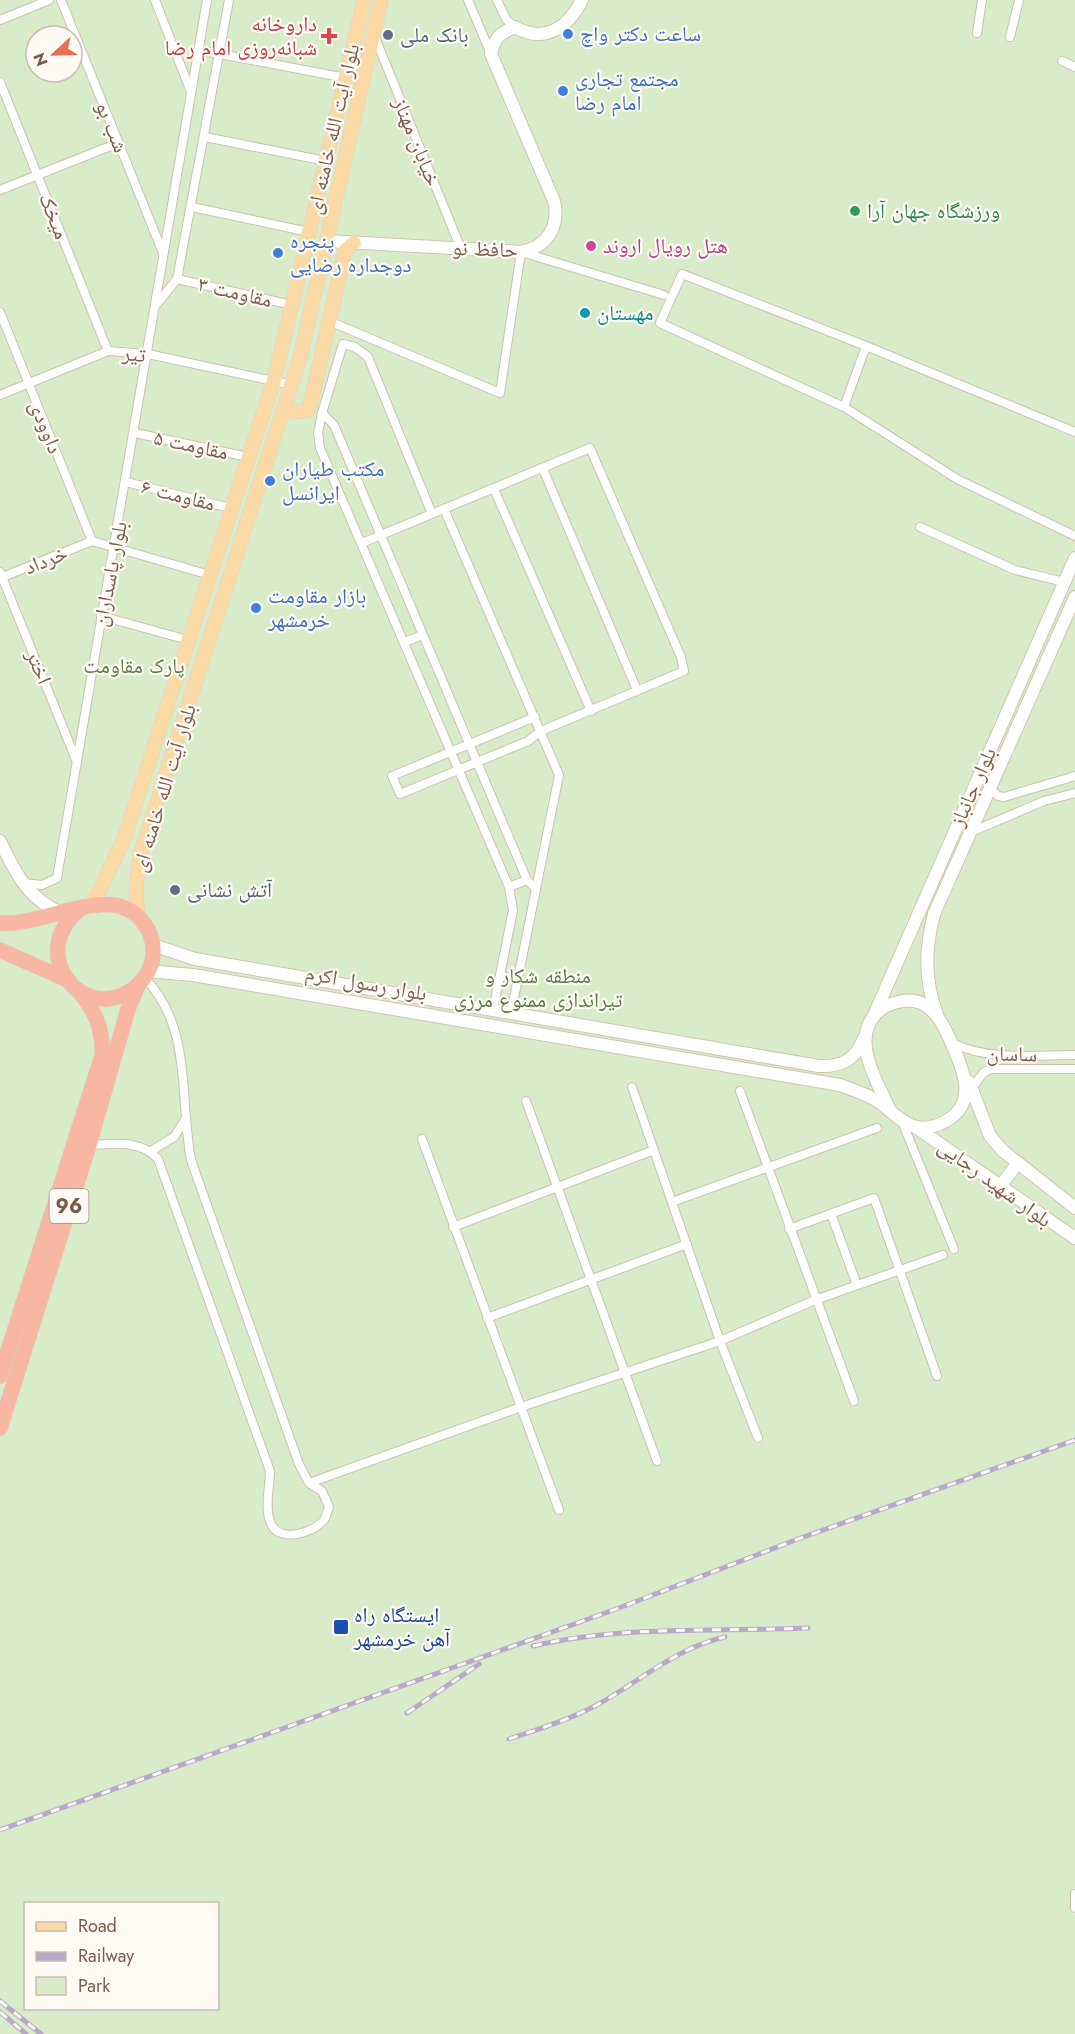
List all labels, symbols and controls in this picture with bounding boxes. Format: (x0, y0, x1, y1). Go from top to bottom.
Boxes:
place label: داروخانه شبانه‌روزی امام رضا (165, 9, 317, 63)
place label: ساعت دکتر واچ (580, 19, 701, 49)
place label: بانک ملی (400, 20, 469, 50)
north arrow (24, 24, 84, 84)
marker: ساعت دکتر واچ (561, 27, 575, 41)
marker: بانک ملی (381, 28, 395, 42)
marker: داروخانه شبانه‌روزی امام رضا (322, 29, 336, 43)
street label: بلوار آیت الله خامنه ای (299, 41, 367, 217)
text: N (28, 49, 54, 70)
place label: مجتمع تجاری امام رضا (575, 64, 679, 118)
marker: مجتمع تجاری امام رضا (556, 84, 570, 98)
street label: خیابان مهناز (385, 92, 448, 191)
street label: شب بو (88, 97, 136, 157)
street label: میخک (31, 188, 77, 244)
place label: ورزشگاه جهان آرا (867, 196, 1000, 226)
marker: ورزشگاه جهان آرا (848, 204, 862, 218)
place label: پنجره دوجداره رضایی (290, 226, 411, 280)
place label: هتل رویال اروند (603, 231, 728, 261)
street label: حافظ نو (452, 233, 518, 265)
marker: هتل رویال اروند (584, 239, 598, 253)
marker: پنجره دوجداره رضایی (271, 246, 285, 260)
street label: مقاومت ۳ (195, 269, 275, 315)
place label: مهستان (597, 298, 654, 328)
marker: مهستان (578, 306, 592, 320)
street label: تیر (120, 338, 147, 370)
street label: داوودی (22, 396, 70, 458)
street label: مقاومت ۵ (151, 422, 231, 468)
place label: مكتب طياران ايرانسل (282, 454, 384, 508)
street label: مقاومت ۶ (138, 471, 218, 519)
marker: مكتب طياران ايرانسل (263, 474, 277, 488)
street label: بلوار پاسداران (85, 519, 135, 629)
street label: خرداد (20, 538, 72, 582)
place label: بازار مقاومت خرمشهر (267, 581, 366, 635)
marker: بازار مقاومت خرمشهر (249, 601, 263, 615)
street label: اختر (18, 645, 59, 689)
park label: پارک مقاومت (83, 651, 185, 681)
street label: بلوار آیت الله خامنه ای (124, 700, 204, 876)
street label: بلوار جانباز (942, 742, 1004, 832)
place label: آتش نشانی (187, 875, 273, 905)
marker: آتش نشانی (168, 883, 182, 897)
street label: بلوار رسول اکرم (303, 958, 429, 1008)
park label: منطقه شکار و تیراندازی ممنوع مرزی (454, 961, 622, 1015)
street label: ساسان (986, 1039, 1038, 1069)
street label: بلوار شهید رجایی (932, 1131, 1058, 1235)
road number: 96 (50, 1189, 88, 1223)
place label: ایستگاه راه آهن خرمشهر (353, 1600, 451, 1654)
marker: ایستگاه راه آهن خرمشهر (332, 1618, 350, 1636)
legend (24, 1902, 219, 2010)
text: Road (78, 1913, 117, 1939)
text: Railway (78, 1943, 134, 1969)
text: Park (78, 1973, 110, 1999)

